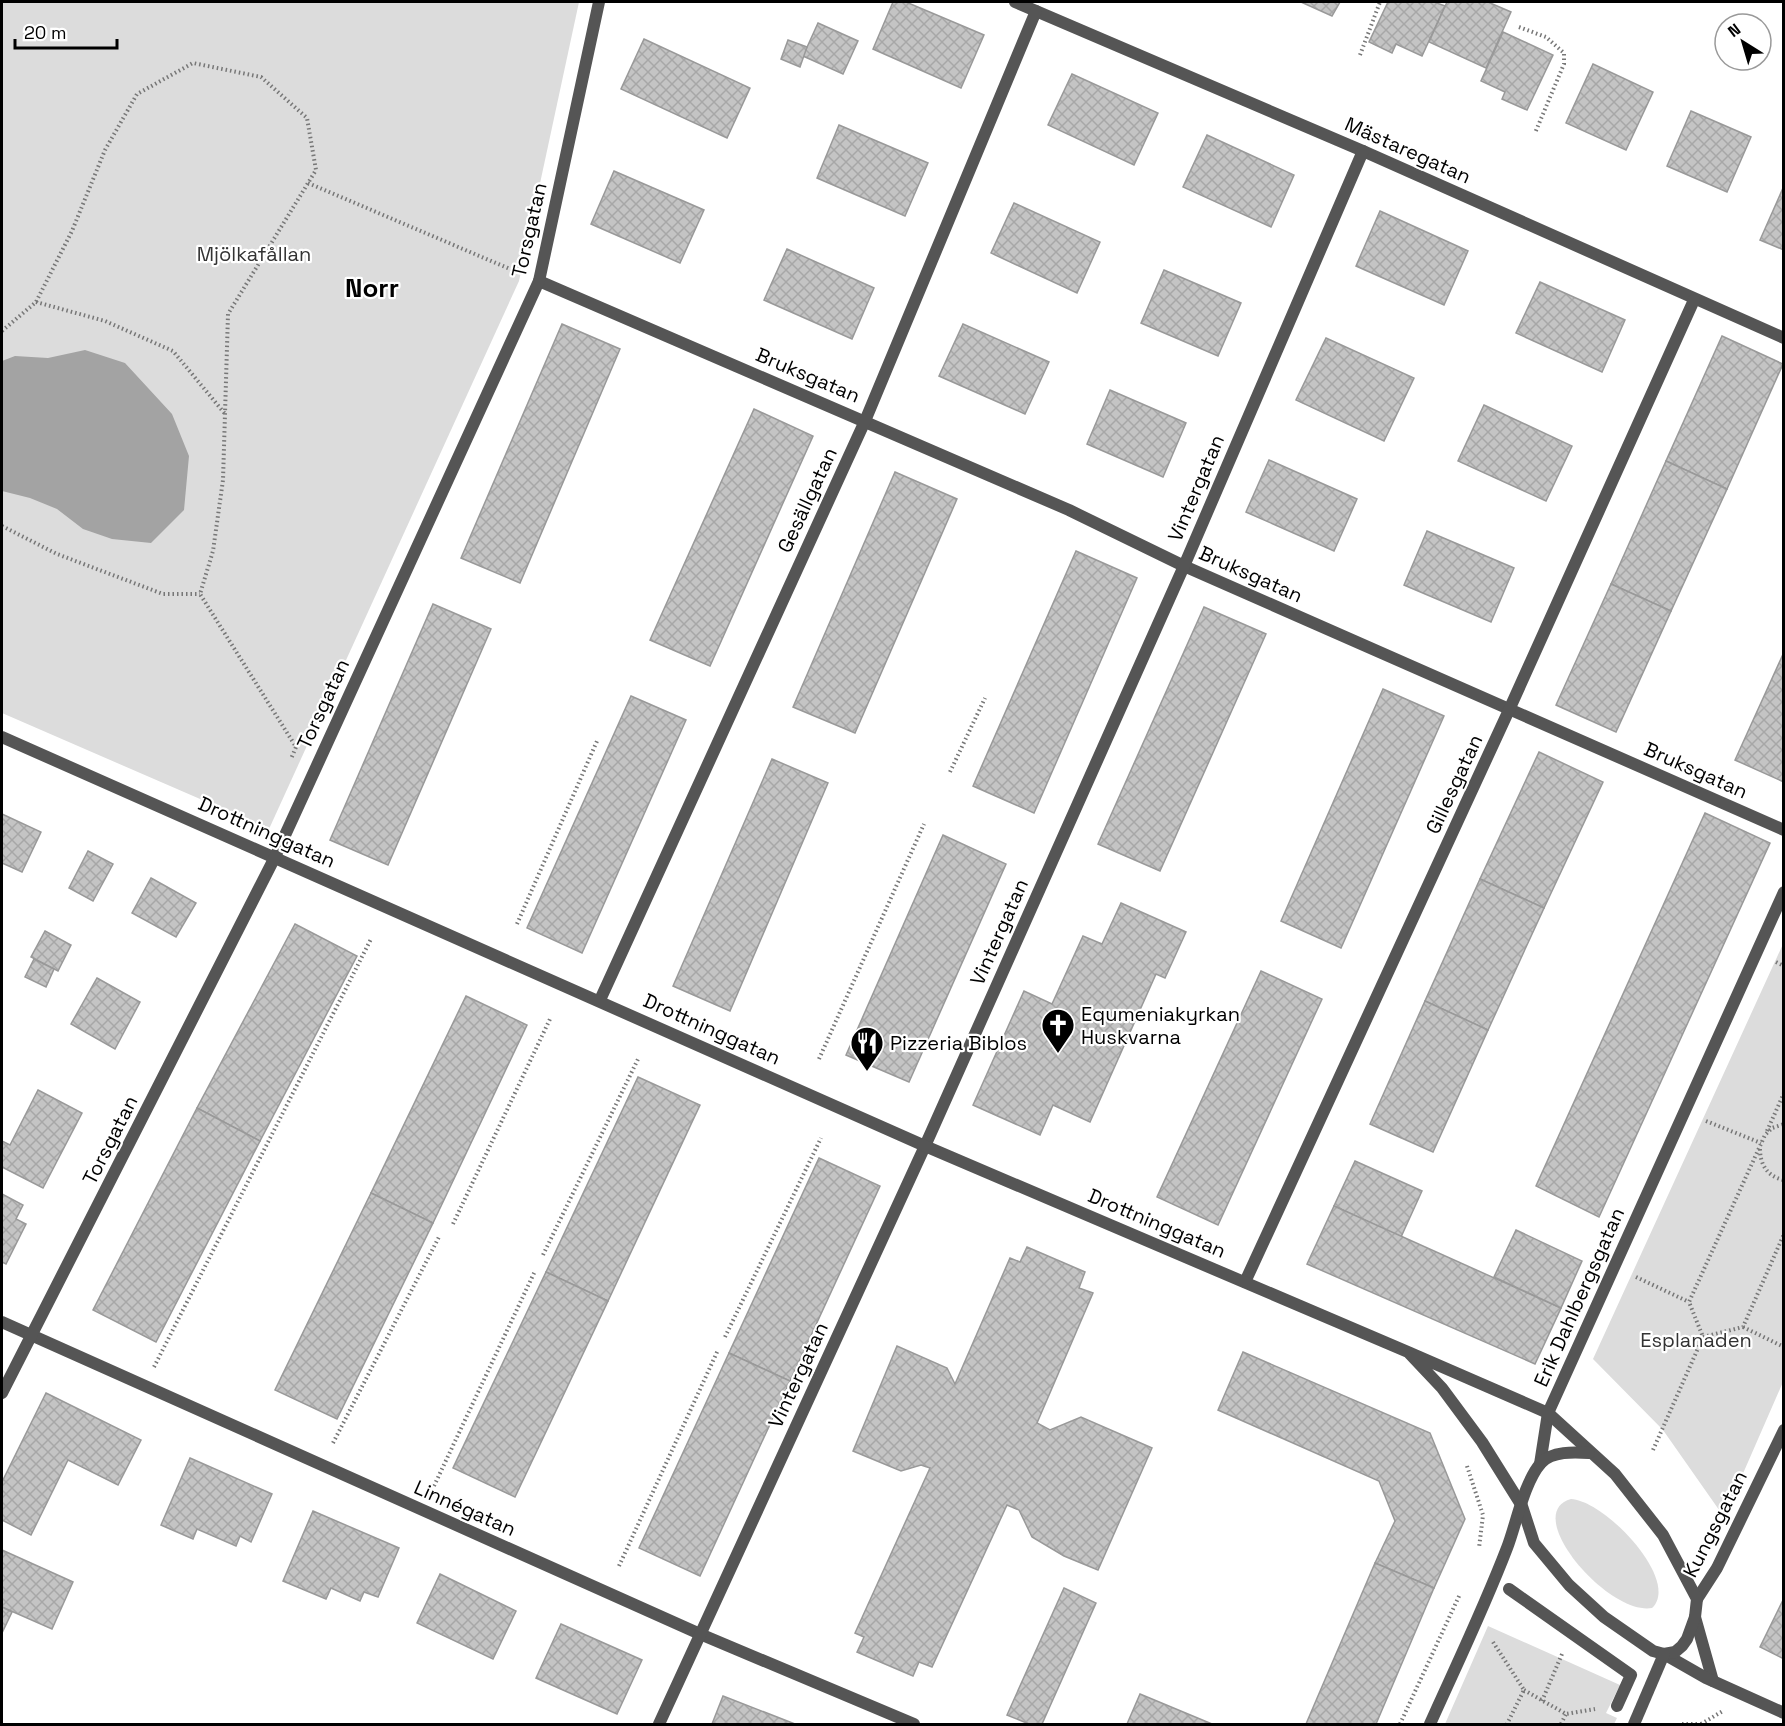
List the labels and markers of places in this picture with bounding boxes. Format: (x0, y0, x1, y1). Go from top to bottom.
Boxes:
place label: Equmeniakyrkan Huskvarna (1081, 1001, 1240, 1050)
church icon: Equmeniakyrkan Huskvarna (1040, 1007, 1076, 1054)
restaurant icon: Pizzeria Biblos (849, 1025, 885, 1072)
place label: Pizzeria Biblos (890, 1030, 1027, 1056)

